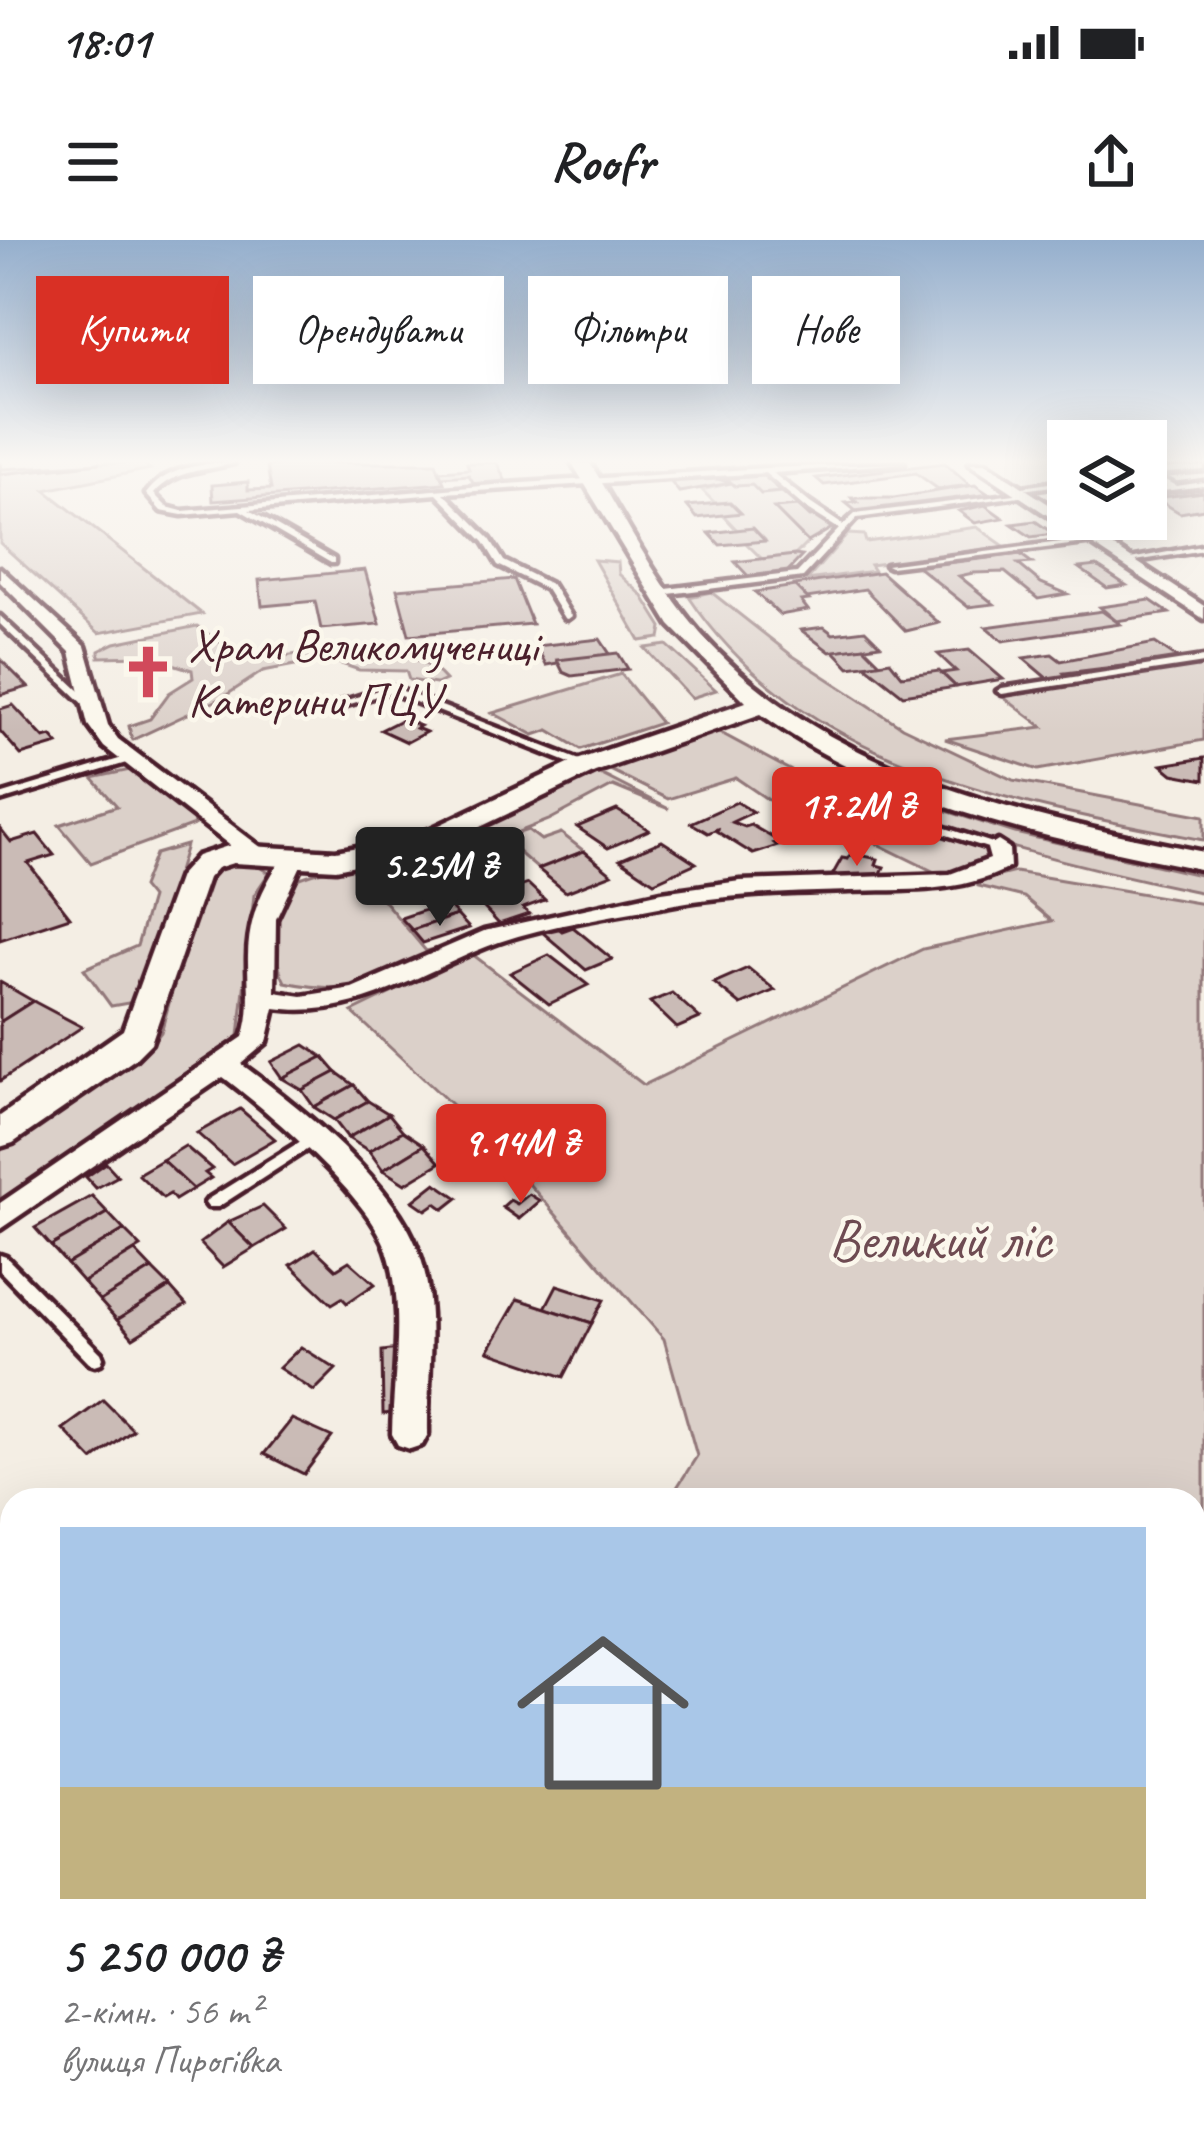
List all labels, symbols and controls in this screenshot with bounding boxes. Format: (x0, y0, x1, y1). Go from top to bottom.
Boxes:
text: 18:01 (60, 14, 150, 71)
text: Roofr (550, 128, 654, 196)
icon: menu (60, 129, 126, 195)
icon: share (1078, 129, 1144, 195)
chip: Купити (36, 276, 229, 384)
chip: Орендувати (253, 276, 504, 384)
chip: Фільтри (528, 276, 728, 384)
chip: Нове (752, 276, 900, 384)
map controls (1047, 420, 1167, 540)
button: layers (1047, 420, 1167, 540)
place label: Храм Великомучениці Катерини ПЦУ (188, 615, 543, 730)
church icon: Храм Великомучениці Катерини ПЦУ (119, 643, 177, 701)
pin: 17.2M ₴ (746, 767, 968, 869)
text: 17.2M ₴ (799, 781, 915, 830)
pin: 5.25M ₴ (329, 827, 551, 929)
text: 5.25M ₴ (383, 841, 497, 890)
pin: 9.14M ₴ (410, 1104, 632, 1206)
text: 9.14M ₴ (463, 1118, 579, 1167)
park label: Великий ліс (829, 1203, 1054, 1275)
icon: home (495, 1605, 711, 1821)
text: 5 250 000 ₴ (60, 1923, 279, 1987)
text: 2-кімн. · 56 m² (60, 1987, 261, 2036)
text: вулиця Пирогівка (60, 2036, 280, 2085)

